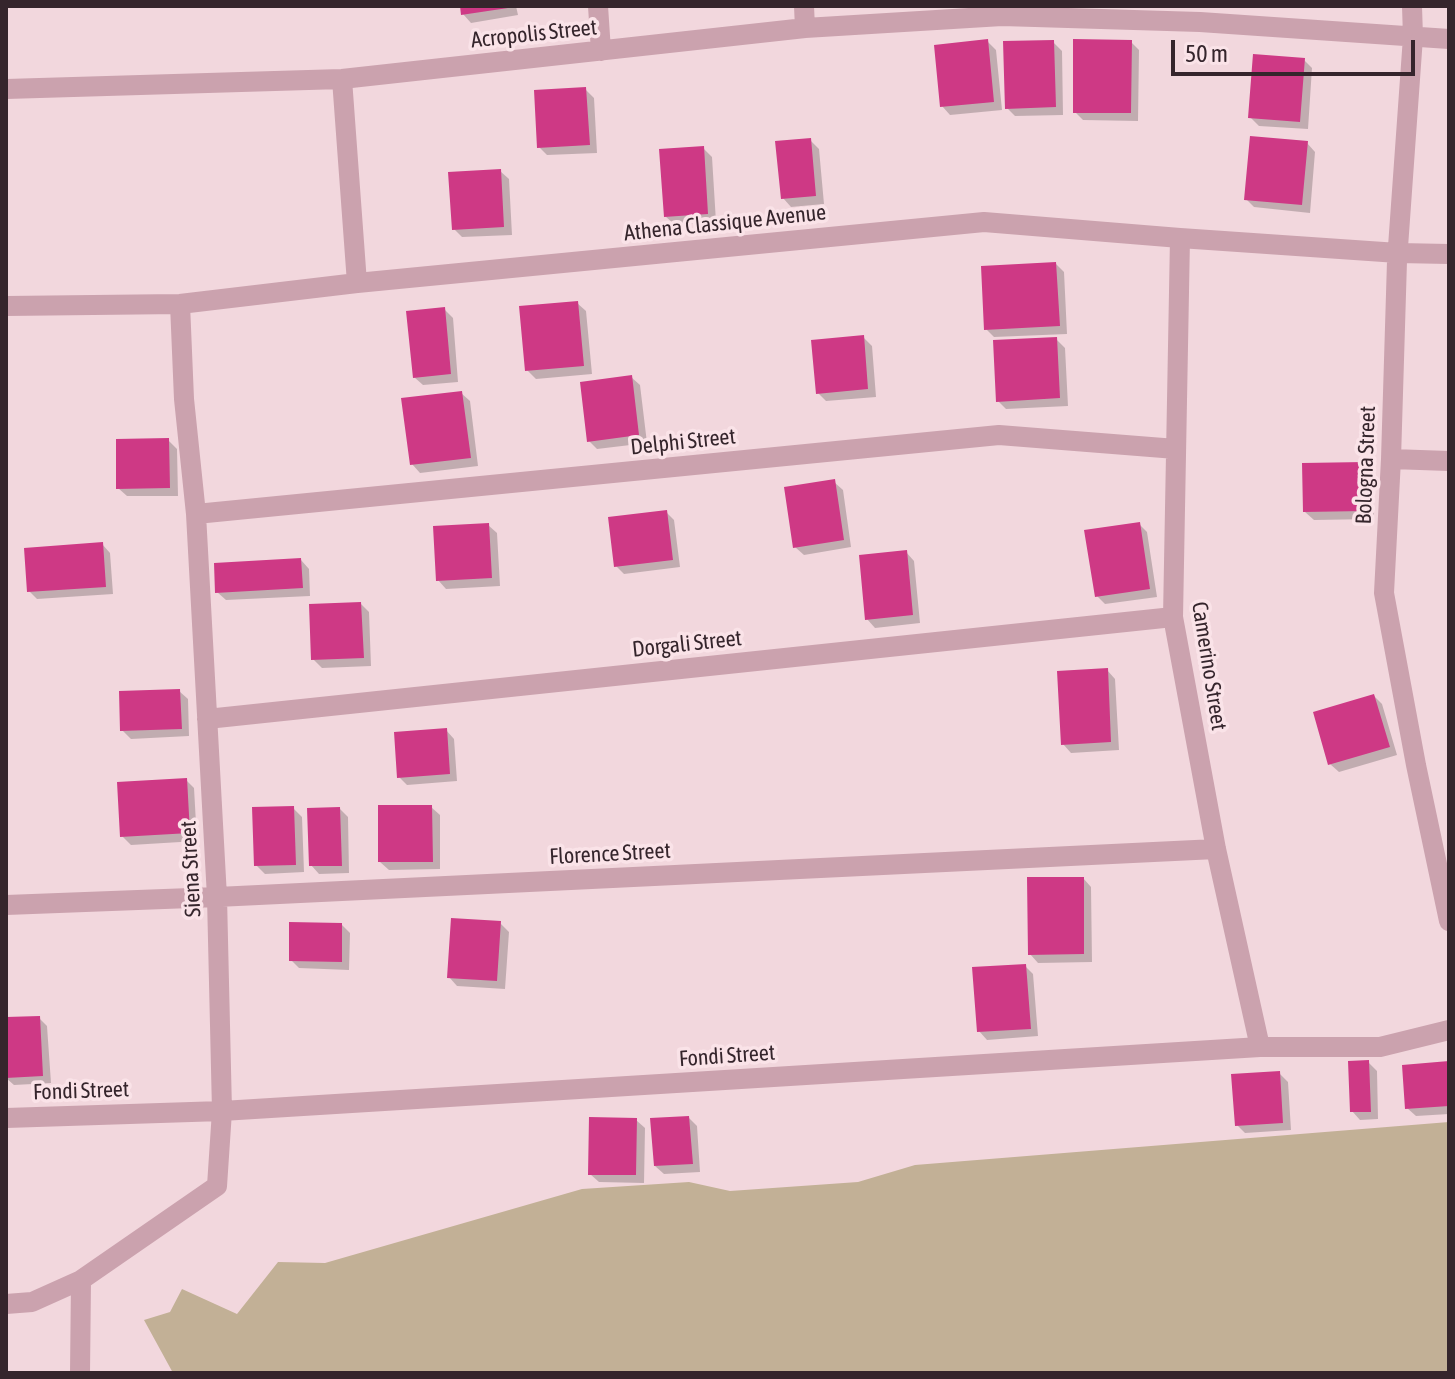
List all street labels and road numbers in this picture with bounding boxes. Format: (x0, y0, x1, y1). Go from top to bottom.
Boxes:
street label: Acropolis Street (470, 14, 598, 54)
street label: Athena Classique Avenue (623, 199, 827, 247)
street label: Bologna Street (1351, 405, 1381, 525)
street label: Delphi Street (629, 423, 737, 461)
street label: Camerino Street (1186, 600, 1232, 732)
street label: Dorgali Street (631, 625, 743, 663)
street label: Siena Street (175, 820, 207, 918)
street label: Florence Street (549, 838, 671, 870)
street label: Fondi Street (678, 1039, 776, 1073)
street label: Fondi Street (32, 1076, 130, 1106)

